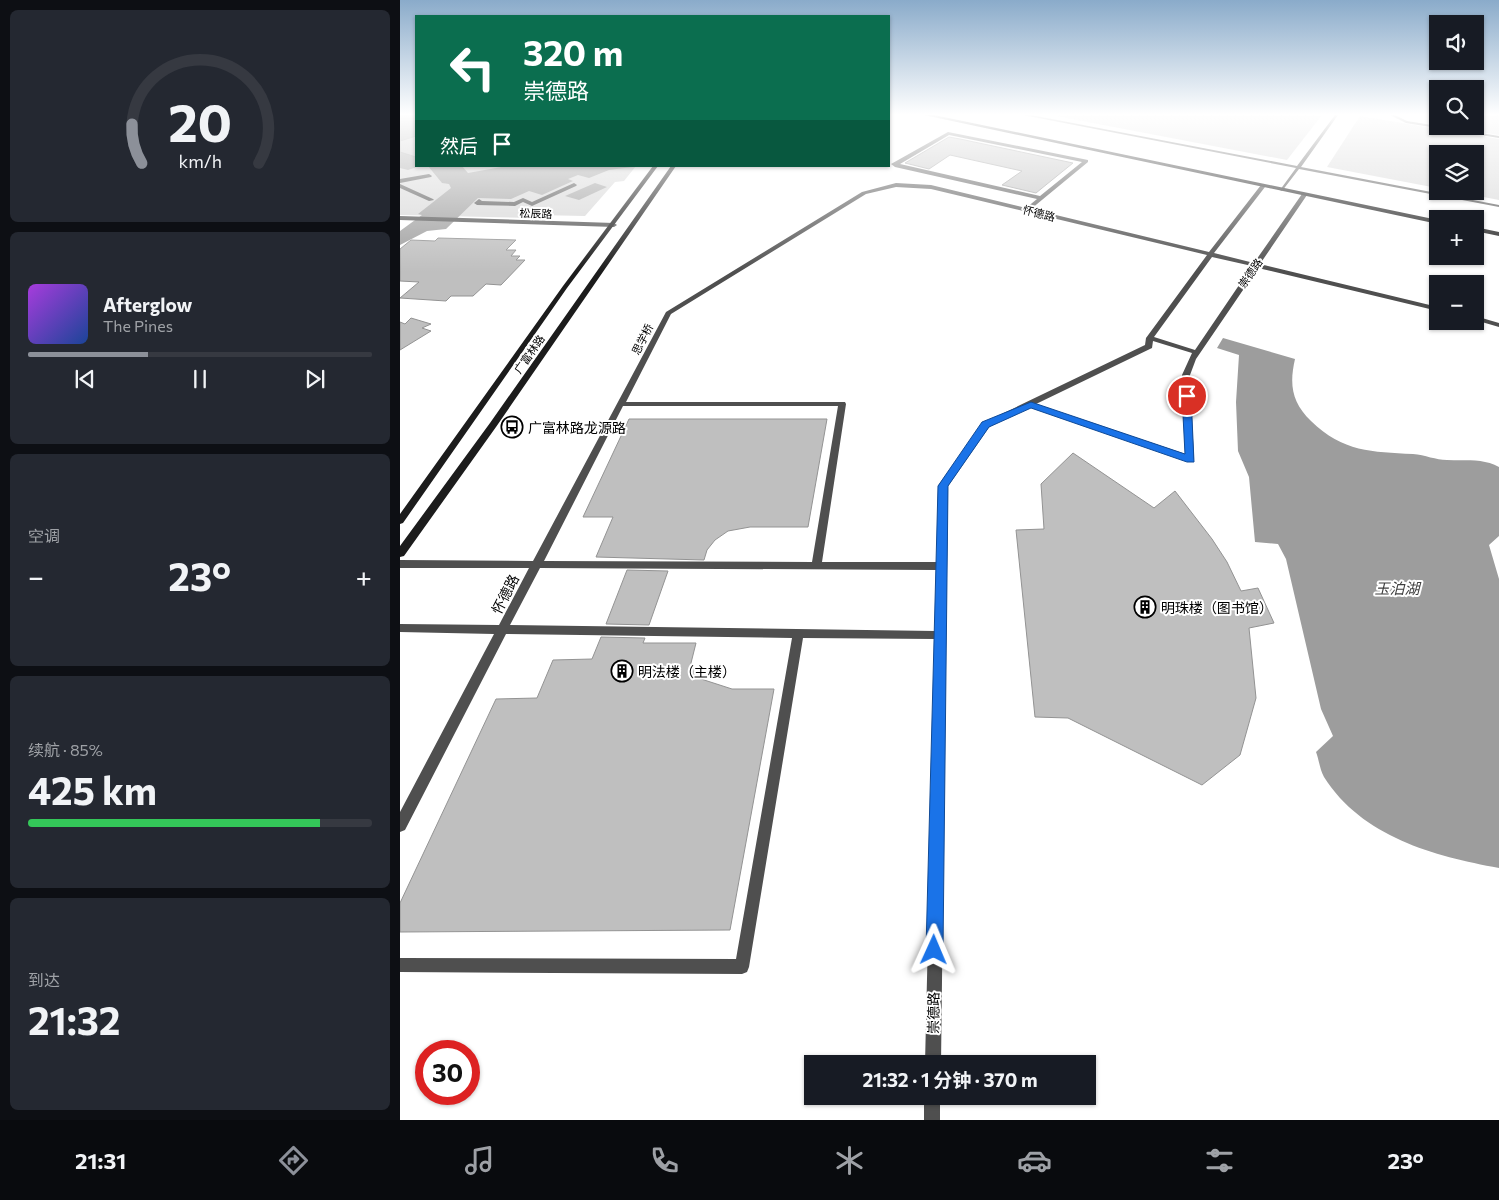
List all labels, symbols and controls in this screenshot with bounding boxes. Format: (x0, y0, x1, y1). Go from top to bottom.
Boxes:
map controls (1429, 15, 1484, 330)
button: sound (1429, 15, 1484, 70)
text: 320 m (523, 30, 623, 73)
icon: left (440, 35, 505, 100)
text: 崇德路 (523, 77, 589, 104)
button: search (1429, 80, 1484, 135)
text: 20 (168, 89, 232, 153)
icon: arrive (488, 130, 516, 158)
text: 然后 (440, 134, 478, 157)
button: layers (1429, 145, 1484, 200)
text: km/h (178, 150, 222, 172)
street label: 怀德路 (1021, 203, 1057, 223)
street label: 松辰路 (519, 206, 553, 220)
button: + (1429, 210, 1484, 265)
street label: 崇德路 (1235, 256, 1265, 290)
button: − (1429, 275, 1484, 330)
text: Afterglow (103, 293, 192, 316)
text: The Pines (103, 316, 173, 335)
street label: 思学桥 (629, 321, 655, 357)
street label: 广富林路 (511, 332, 547, 376)
icon: previous (71, 365, 99, 393)
icon: pause (186, 365, 214, 393)
icon: next (301, 365, 329, 393)
pin (1166, 375, 1208, 417)
icon: arrive (1173, 382, 1201, 410)
bus stop icon: 广富林路龙源路 (500, 415, 524, 439)
place label: 广富林路龙源路 (528, 419, 626, 436)
text: 空调 (28, 526, 60, 545)
text: 23° (168, 552, 231, 599)
text: − (28, 559, 44, 593)
text: + (356, 559, 372, 593)
street label: 怀德路 (488, 571, 522, 617)
water label: 玉泊湖 (1374, 579, 1421, 597)
building icon: 明珠楼（图书馆） (1133, 595, 1157, 619)
place label: 明珠楼（图书馆） (1161, 599, 1273, 616)
building icon: 明法楼（主楼） (610, 659, 634, 683)
place label: 明法楼（主楼） (638, 663, 736, 680)
text: 续航 · 85% (28, 740, 103, 759)
text: 425 km (28, 766, 157, 813)
position arrow (907, 923, 959, 975)
text: 到达 (28, 970, 60, 989)
street label: 崇德路 (924, 992, 942, 1034)
text: 21:32 (28, 996, 120, 1043)
speed limit sign: 30 (415, 1040, 480, 1105)
text: 21:32 · 1 分钟 · 370 m (862, 1068, 1038, 1091)
icon: directions (276, 1143, 311, 1178)
icon: music (462, 1143, 497, 1178)
icon: phone (647, 1143, 682, 1178)
icon: climate (832, 1143, 867, 1178)
icon: car (1017, 1143, 1052, 1178)
icon: filters (1202, 1143, 1237, 1178)
text: 21:31 (75, 1147, 126, 1174)
text: 23° (1387, 1147, 1424, 1174)

